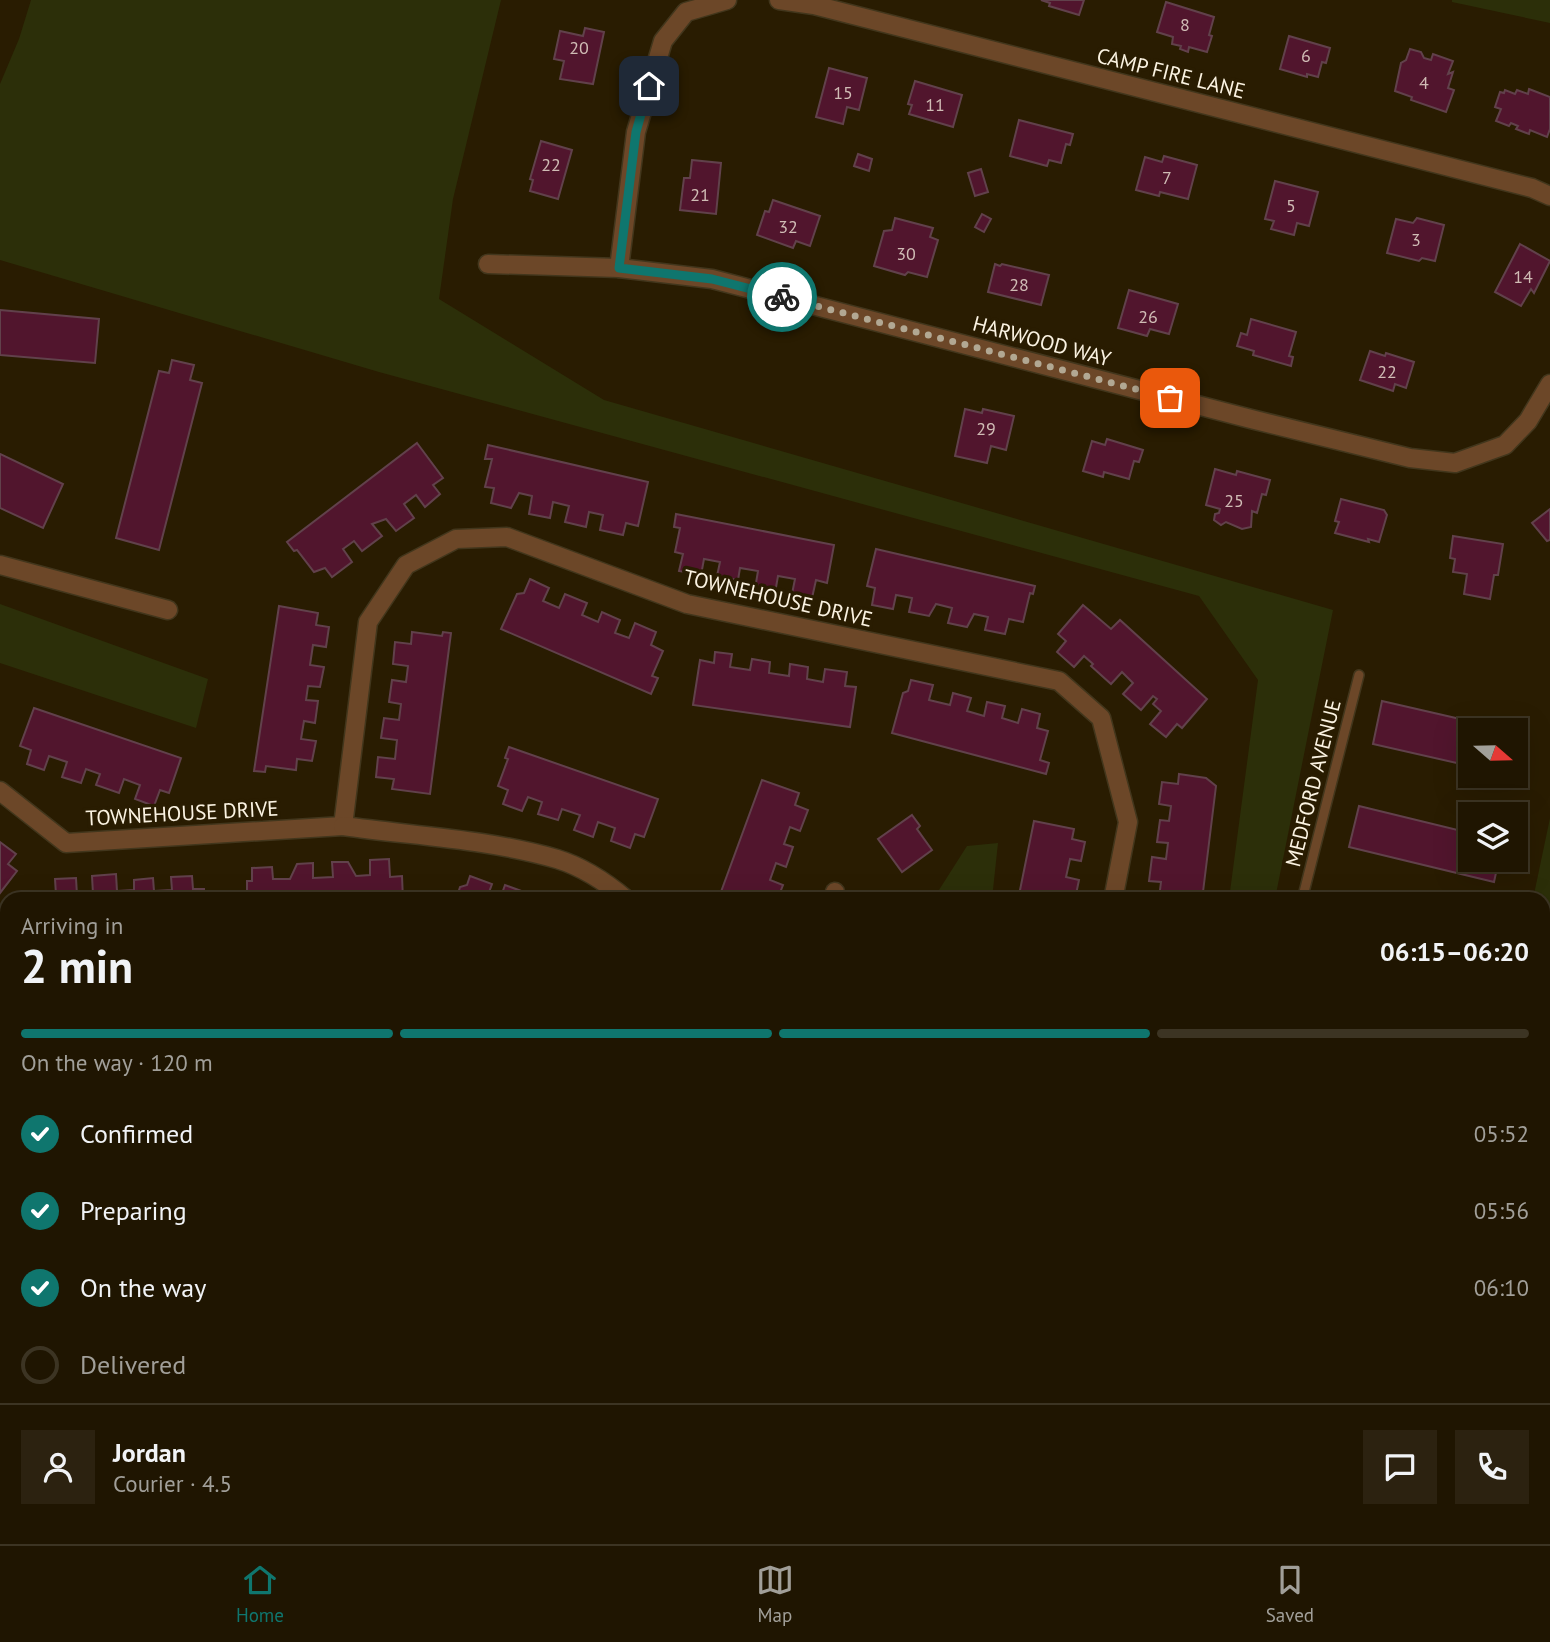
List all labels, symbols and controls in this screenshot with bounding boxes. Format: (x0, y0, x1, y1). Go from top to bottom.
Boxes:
house number: 8 (1180, 13, 1190, 36)
house number: 20 (569, 36, 589, 59)
street label: CAMP FIRE LANE (1094, 42, 1248, 104)
house number: 6 (1301, 44, 1311, 67)
pin (619, 56, 679, 116)
icon: home (630, 67, 668, 105)
house number: 4 (1419, 71, 1429, 94)
house number: 15 (833, 81, 853, 104)
house number: 11 (925, 93, 945, 116)
house number: 22 (541, 153, 561, 176)
house number: 7 (1162, 166, 1172, 189)
house number: 21 (690, 183, 710, 206)
house number: 5 (1286, 194, 1296, 217)
house number: 32 (778, 215, 798, 238)
house number: 3 (1411, 228, 1421, 251)
house number: 30 (896, 242, 916, 265)
courier (747, 262, 817, 332)
house number: 14 (1513, 265, 1533, 288)
house number: 28 (1009, 273, 1029, 296)
icon: bike (763, 278, 801, 316)
house number: 26 (1138, 305, 1158, 328)
street label: HARWOOD WAY (970, 310, 1114, 372)
house number: 22 (1377, 360, 1397, 383)
pin (1140, 368, 1200, 428)
icon: bag (1151, 379, 1189, 417)
house number: 29 (976, 417, 996, 440)
house number: 25 (1224, 489, 1244, 512)
street label: TOWNEHOUSE DRIVE (681, 563, 875, 633)
street label: MEDFORD AVENUE (1279, 696, 1347, 870)
north arrow (1458, 718, 1528, 788)
map controls (1458, 718, 1528, 872)
street label: TOWNEHOUSE DRIVE (85, 794, 279, 832)
button: layers (1458, 802, 1528, 872)
text: Arriving in (21, 911, 123, 940)
text: 06:15–06:20 (1380, 935, 1529, 968)
text: 2 min (21, 936, 133, 996)
text: On the way · 120 m (21, 1048, 213, 1077)
icon: check (21, 1115, 59, 1153)
text: Confirmed (80, 1117, 193, 1150)
text: 05:52 (1474, 1119, 1529, 1148)
icon: check (21, 1192, 59, 1230)
text: Preparing (80, 1194, 187, 1227)
text: 05:56 (1474, 1196, 1529, 1225)
icon: check (21, 1269, 59, 1307)
text: On the way (80, 1271, 206, 1304)
text: 06:10 (1474, 1273, 1529, 1302)
text: Delivered (80, 1348, 186, 1381)
button: person (21, 1430, 95, 1504)
button: chat (1363, 1430, 1437, 1504)
button: phone (1455, 1430, 1529, 1504)
text: Jordan (113, 1436, 186, 1469)
text: Courier · 4.5 (113, 1469, 232, 1498)
tab: Home (236, 1561, 284, 1627)
tab: Map (756, 1561, 794, 1627)
tab: Saved (1266, 1561, 1314, 1627)

